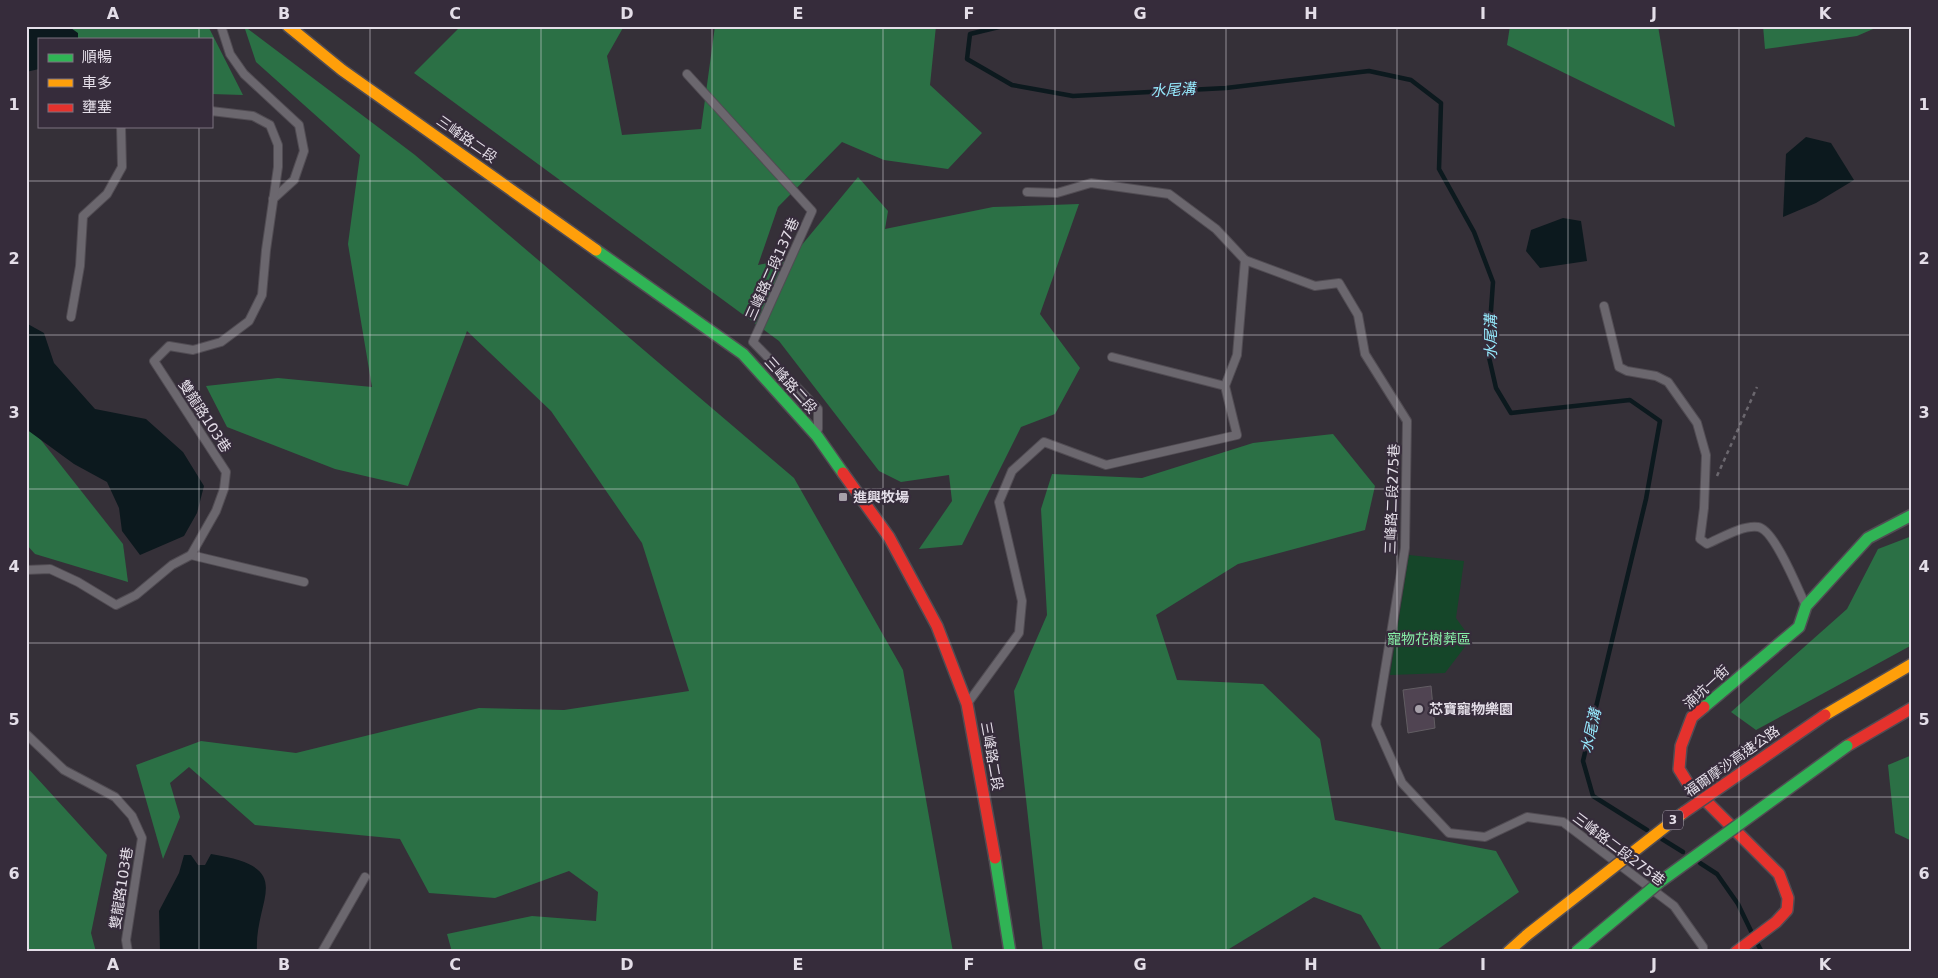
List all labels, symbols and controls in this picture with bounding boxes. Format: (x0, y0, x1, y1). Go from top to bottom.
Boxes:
text: A (107, 4, 120, 23)
text: B (278, 4, 290, 23)
text: C (449, 4, 461, 23)
text: D (620, 4, 634, 23)
text: E (793, 4, 803, 23)
text: F (964, 4, 974, 23)
text: G (1133, 4, 1147, 23)
text: H (1304, 4, 1318, 23)
text: I (1480, 4, 1486, 23)
text: J (1650, 4, 1657, 23)
text: K (1819, 4, 1832, 23)
legend (38, 38, 212, 128)
text: 順暢 (82, 48, 112, 66)
text: 車多 (82, 74, 112, 92)
water label: 水尾溝 (1150, 80, 1198, 100)
text: 1 (8, 95, 20, 114)
text: 1 (1918, 95, 1930, 114)
text: 壅塞 (82, 98, 112, 116)
street label: 三峰路二段 (434, 112, 500, 166)
street label: 三峰路二段137巷 (742, 215, 802, 323)
text: 2 (8, 249, 20, 268)
text: 2 (1918, 249, 1930, 268)
water label: 水尾溝 (1482, 313, 1500, 360)
street label: 三峰路二段 (762, 354, 820, 416)
street label: 雙龍路103巷 (176, 377, 234, 455)
text: 3 (8, 403, 20, 422)
text: 3 (1918, 403, 1930, 422)
street label: 三峰路二段275巷 (1382, 443, 1402, 555)
place label: 進興牧場 (853, 489, 909, 505)
marker: 進興牧場 (837, 491, 849, 503)
text: 4 (8, 557, 20, 576)
text: 4 (1918, 557, 1930, 576)
park label: 寵物花樹葬區 (1387, 631, 1471, 647)
street label: 湳坑一街 (1680, 662, 1732, 712)
place label: 芯寶寵物樂園 (1429, 701, 1513, 717)
marker: 芯寶寵物樂園 (1413, 703, 1425, 715)
water label: 水尾溝 (1577, 705, 1605, 755)
text: 5 (8, 710, 20, 729)
text: 5 (1918, 710, 1930, 729)
street label: 三峰路二段 (978, 720, 1006, 792)
street label: 福爾摩沙高速公路 (1682, 722, 1782, 800)
street label: 三峰路二段275巷 (1570, 809, 1668, 889)
road number: 3 (1663, 810, 1683, 830)
street label: 雙龍路103巷 (107, 846, 135, 930)
text: 6 (8, 864, 20, 883)
text: 6 (1918, 864, 1930, 883)
text: A (107, 955, 120, 974)
text: B (278, 955, 290, 974)
text: C (449, 955, 461, 974)
text: D (620, 955, 634, 974)
text: E (793, 955, 803, 974)
text: F (964, 955, 974, 974)
text: G (1133, 955, 1147, 974)
text: H (1304, 955, 1318, 974)
text: I (1480, 955, 1486, 974)
text: J (1650, 955, 1657, 974)
text: K (1819, 955, 1832, 974)

